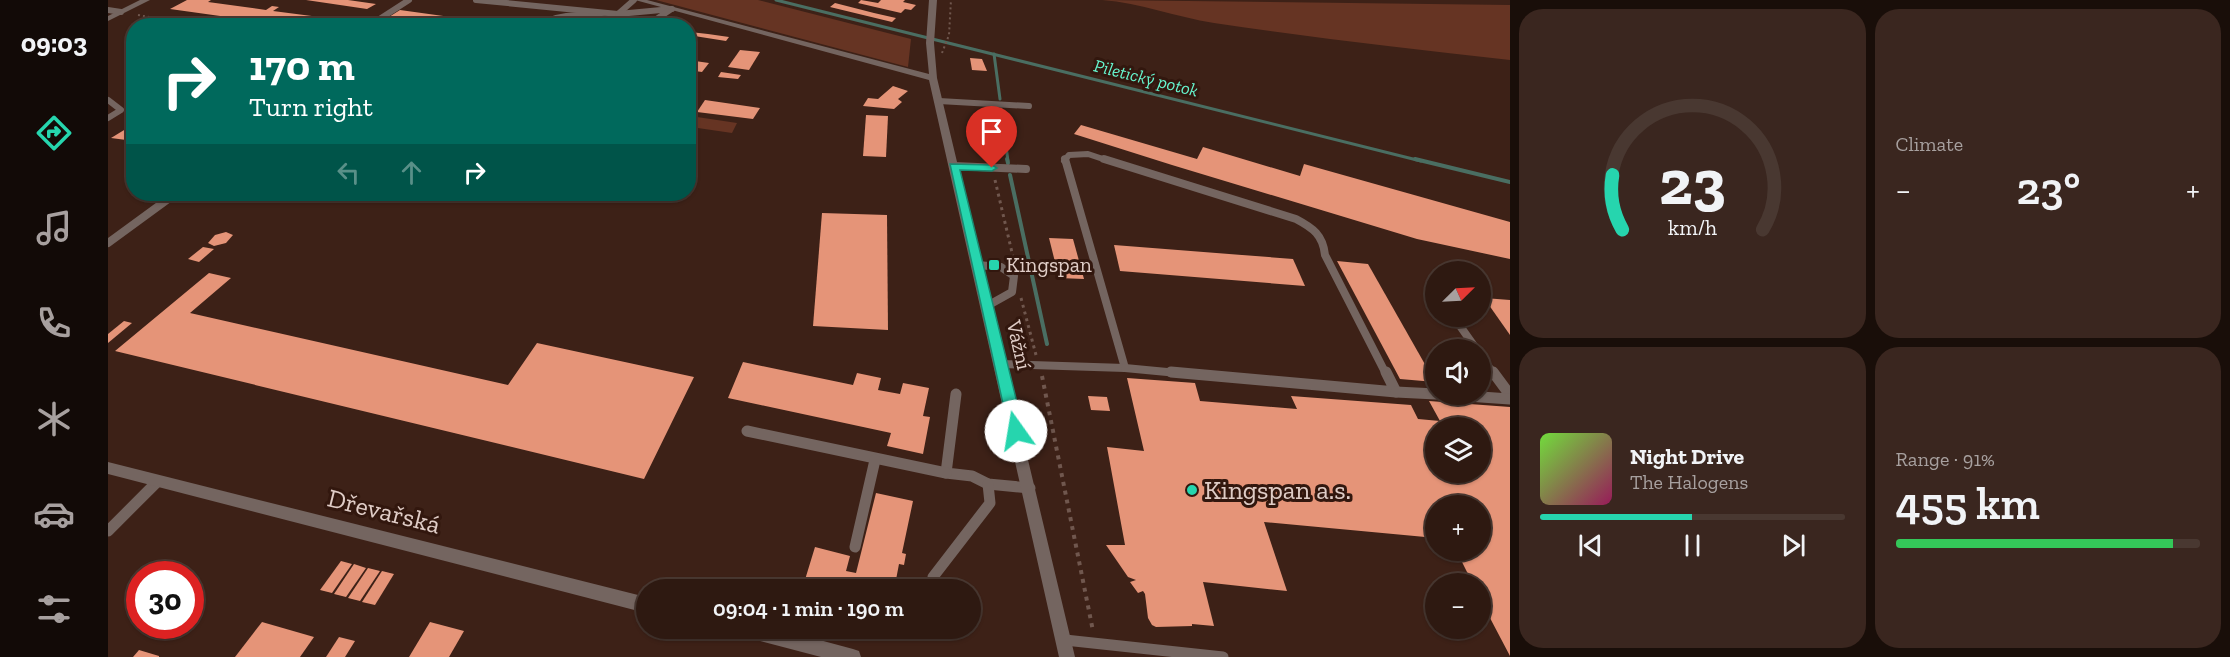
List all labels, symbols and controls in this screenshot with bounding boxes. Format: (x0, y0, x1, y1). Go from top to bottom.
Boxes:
text: 09:03 (21, 27, 87, 59)
text: 170 m (249, 40, 355, 91)
icon: right (150, 42, 228, 120)
water label: Piletický potok (1092, 54, 1200, 102)
text: Turn right (249, 91, 373, 123)
pin (966, 106, 1017, 168)
icon: directions (33, 112, 75, 154)
icon: arrive (975, 115, 1008, 148)
text: Climate (1896, 132, 1963, 156)
text: 23 (1659, 145, 1726, 220)
icon: left (332, 156, 365, 189)
icon: ahead (395, 156, 428, 189)
icon: right (458, 156, 491, 189)
text: 23° (2017, 162, 2081, 216)
text: − (1896, 170, 1911, 209)
text: + (2186, 170, 2200, 209)
icon: music (33, 207, 75, 249)
text: km/h (1668, 216, 1717, 241)
place label: Kingspan (1006, 252, 1092, 277)
marker: Kingspan (987, 258, 1001, 272)
north arrow (1425, 261, 1491, 327)
map controls (1425, 261, 1491, 639)
icon: phone (33, 302, 75, 344)
street label: Vážní (1001, 317, 1037, 372)
button: sound (1425, 339, 1491, 405)
icon: climate (33, 398, 75, 440)
position arrow (984, 399, 1048, 463)
button: layers (1425, 417, 1491, 483)
text: Night Drive (1630, 443, 1744, 470)
text: Range · 91% (1896, 447, 1995, 471)
text: The Halogens (1630, 470, 1748, 494)
place label: Kingspan a.s. (1204, 474, 1351, 506)
text: 455 km (1896, 477, 2040, 531)
street label: Dřevařská (324, 482, 444, 541)
marker: Kingspan a.s. (1185, 483, 1199, 497)
icon: car (33, 493, 75, 535)
button: + (1425, 495, 1491, 561)
icon: previous (1574, 529, 1607, 562)
icon: pause (1676, 529, 1709, 562)
icon: next (1777, 529, 1810, 562)
speed limit sign: 30 (126, 561, 204, 639)
button: − (1425, 573, 1491, 639)
icon: filters (33, 588, 75, 630)
text: 09:04 · 1 min · 190 m (713, 595, 904, 622)

